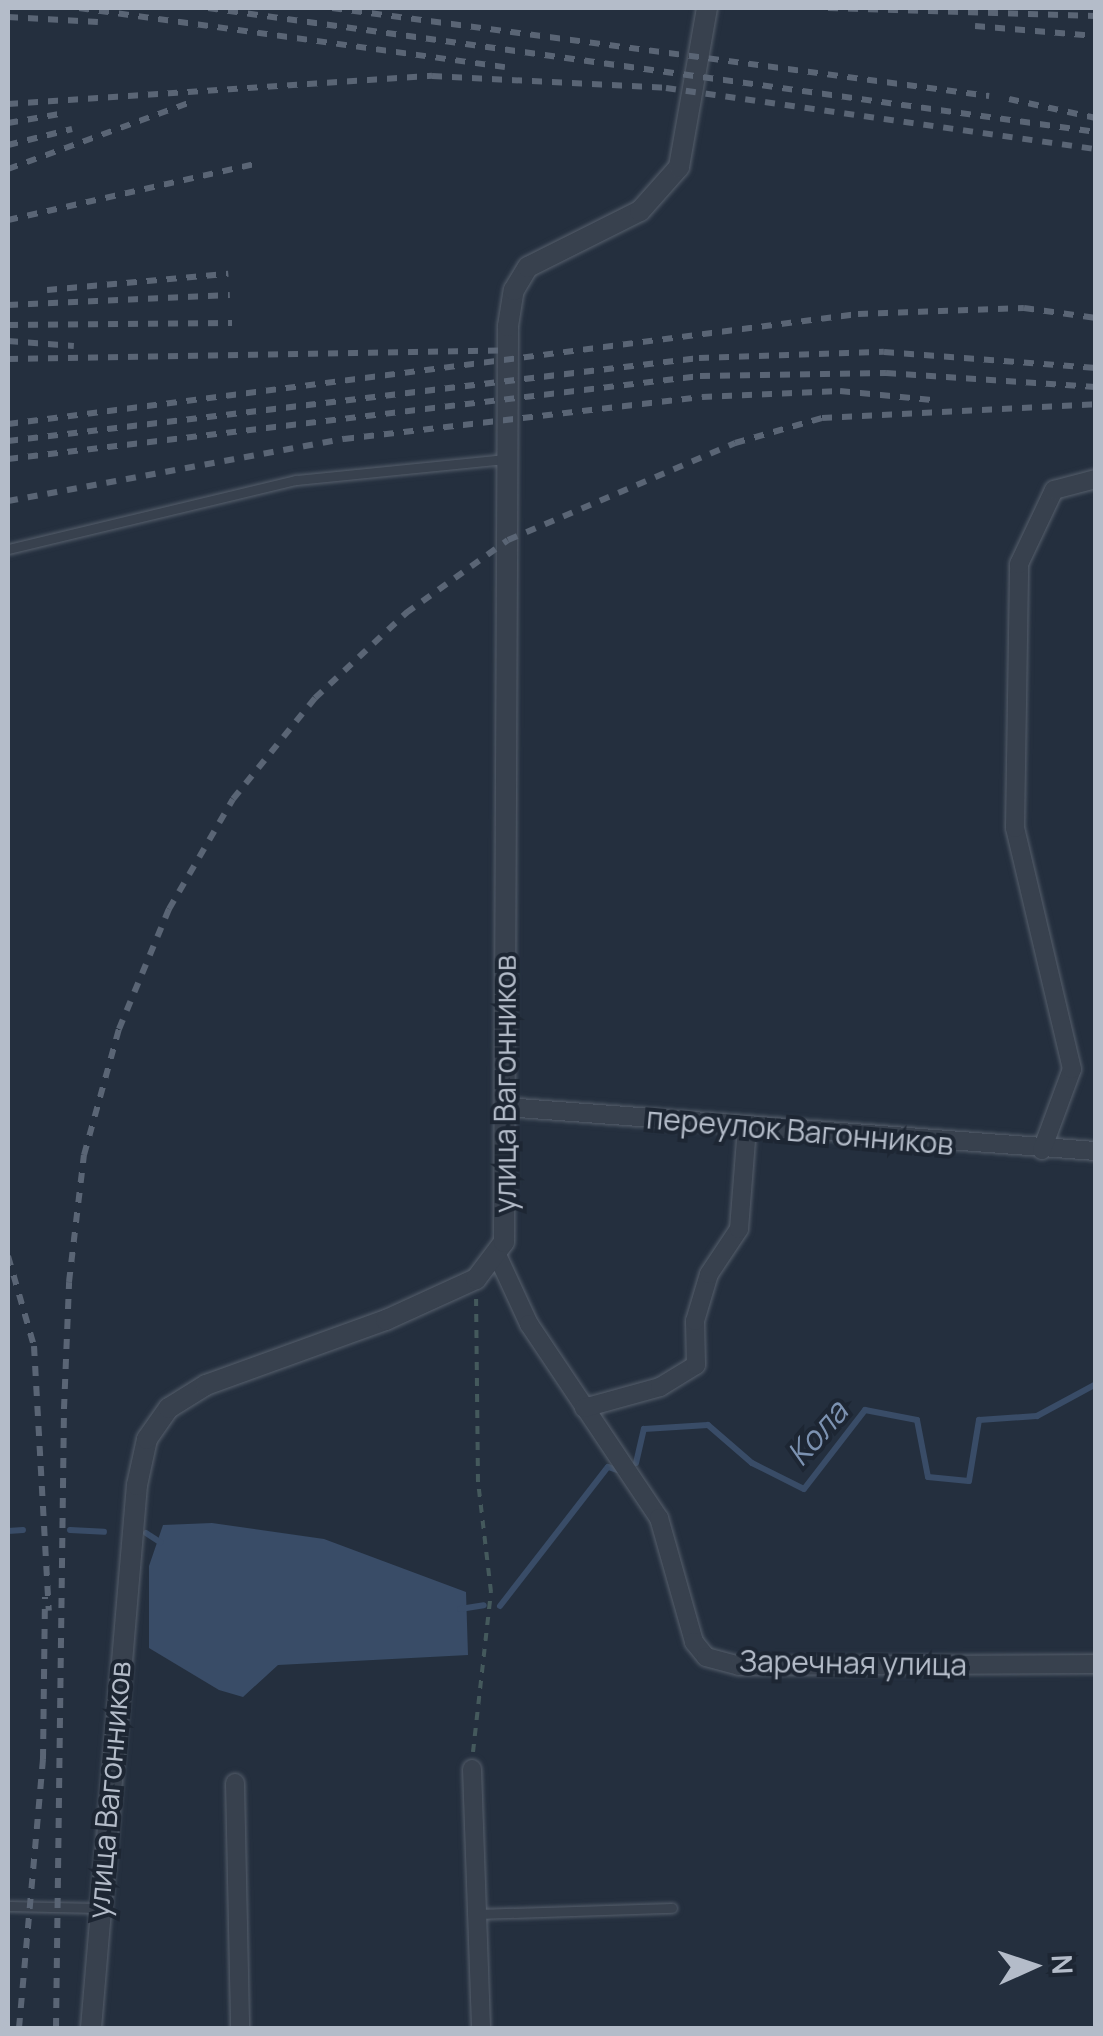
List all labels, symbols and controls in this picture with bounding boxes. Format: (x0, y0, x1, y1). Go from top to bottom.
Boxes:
street label: улица Вагонников (487, 955, 523, 1213)
street label: переулок Вагонников (645, 1100, 955, 1162)
water label: Кола (779, 1393, 855, 1473)
street label: Заречная улица (739, 1643, 967, 1683)
street label: улица Вагонников (80, 1660, 138, 1920)
north arrow (983, 1916, 1083, 2016)
text: N (1043, 1953, 1082, 1975)

